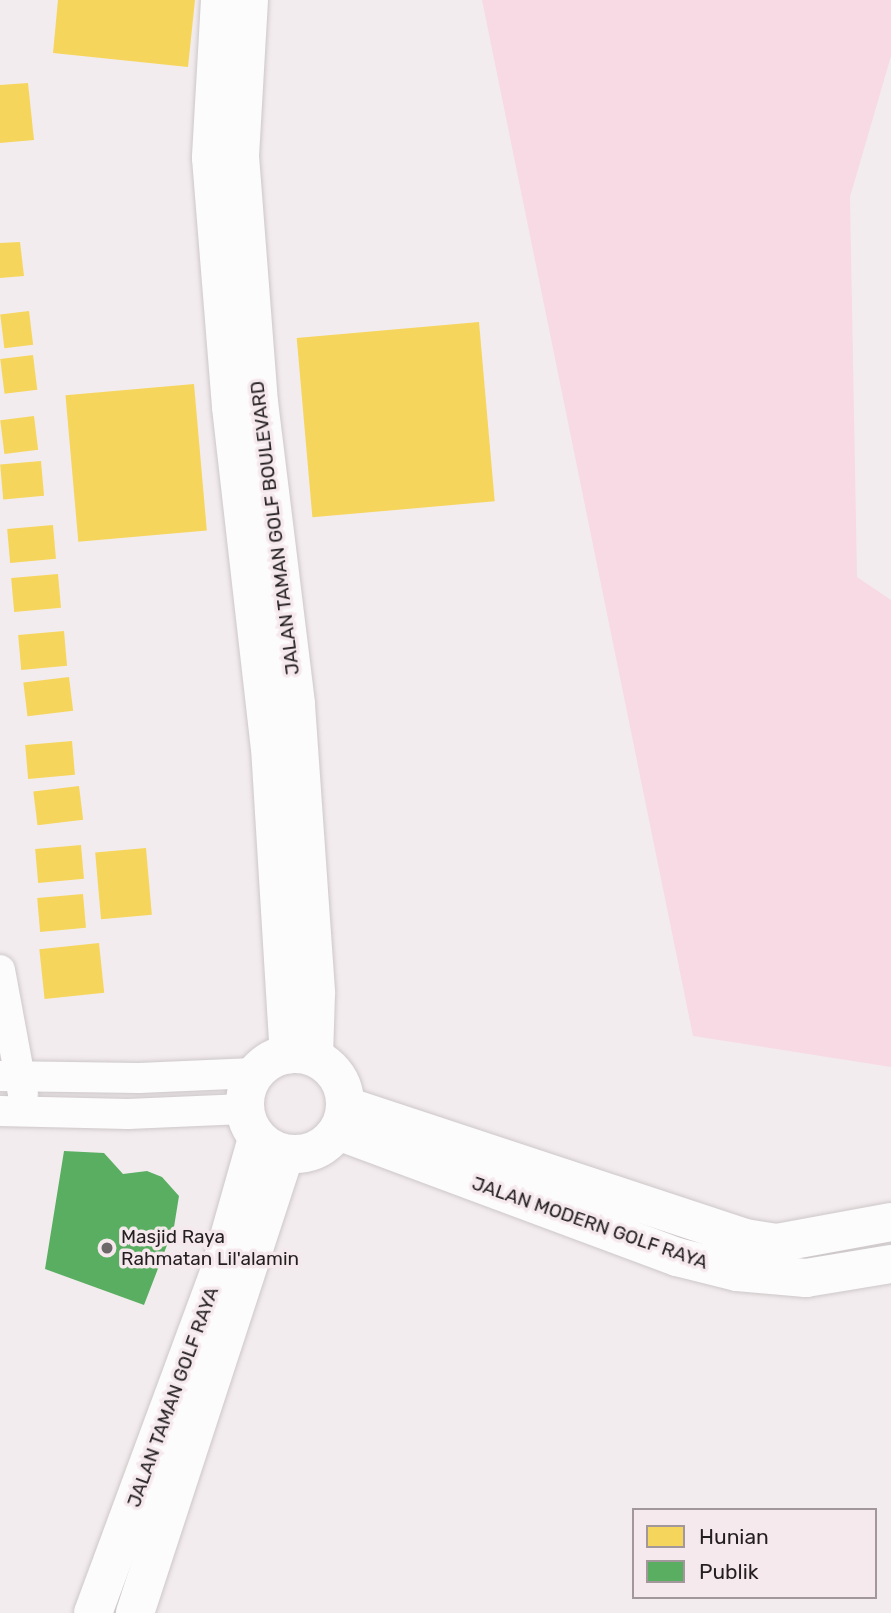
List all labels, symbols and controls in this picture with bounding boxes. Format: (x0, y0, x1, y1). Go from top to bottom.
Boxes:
street label: JALAN TAMAN GOLF BOULEVARD (246, 379, 304, 677)
street label: JALAN MODERN GOLF RAYA (469, 1172, 711, 1274)
place label: Masjid Raya Rahmatan Lil'alamin (121, 1226, 299, 1270)
marker: Masjid Raya Rahmatan Lil'alamin (99, 1240, 115, 1256)
street label: JALAN TAMAN GOLF RAYA (122, 1283, 224, 1511)
legend (632, 1508, 877, 1599)
text: Hunian (699, 1524, 769, 1549)
text: Publik (699, 1559, 759, 1584)

